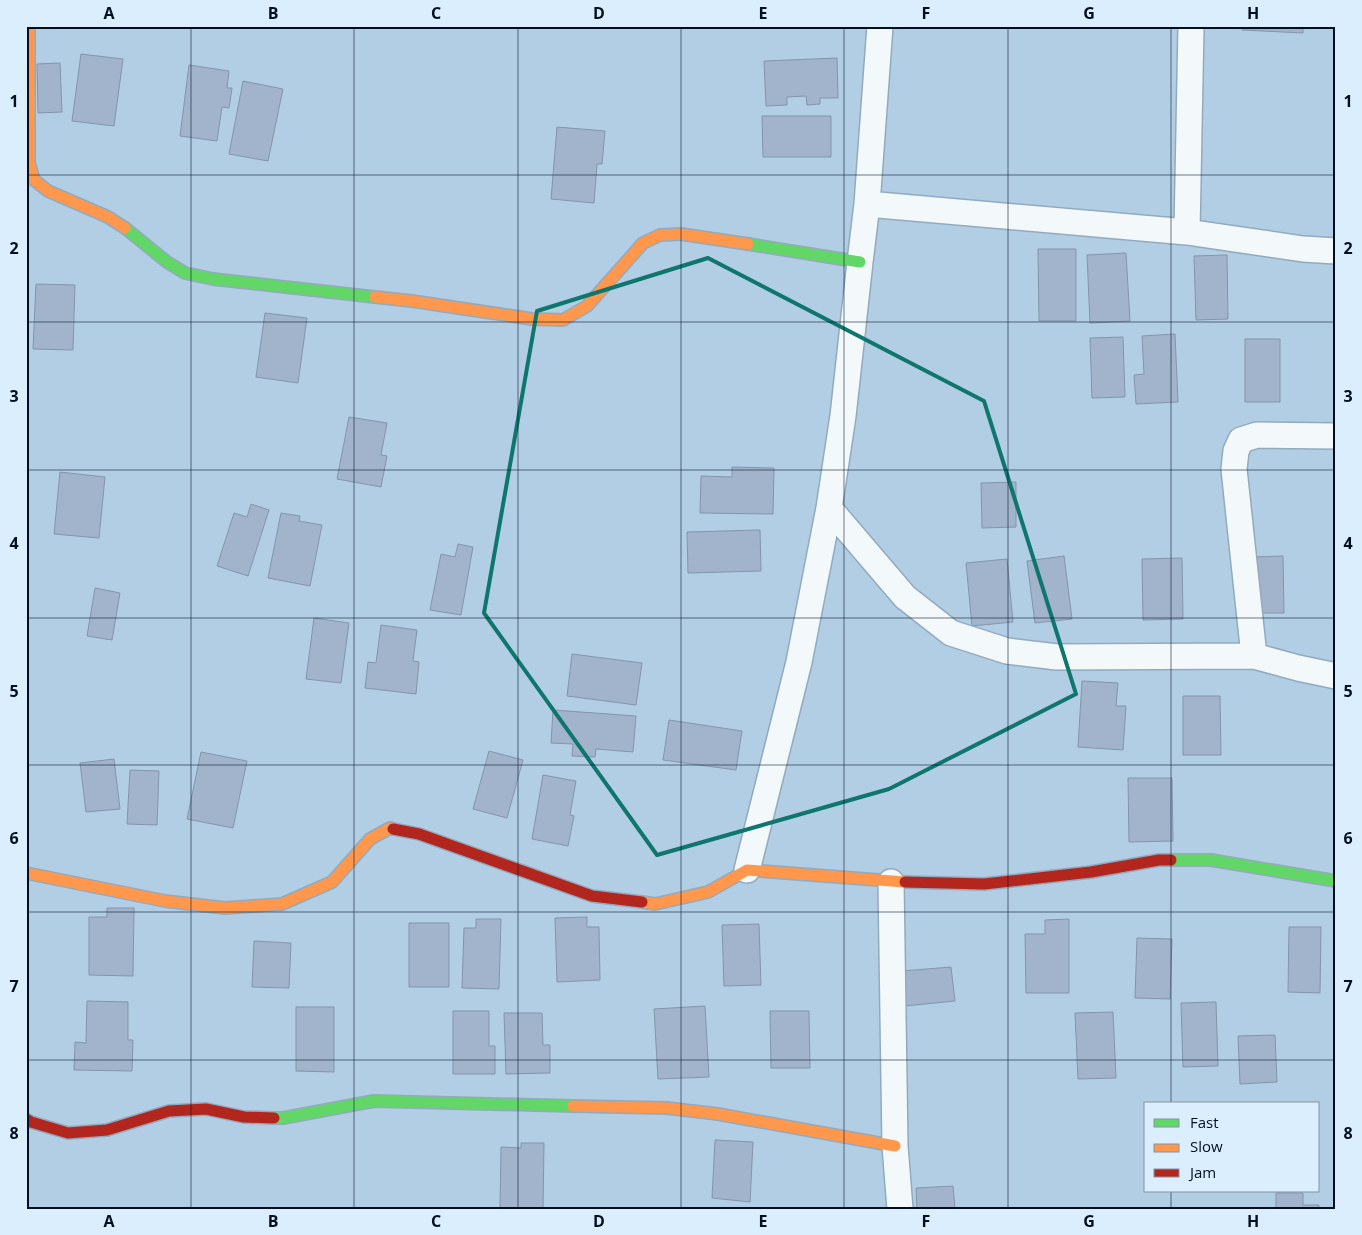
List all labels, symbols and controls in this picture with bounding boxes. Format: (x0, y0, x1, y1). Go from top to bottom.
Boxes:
text: A (103, 2, 115, 24)
text: B (268, 2, 278, 24)
text: C (431, 2, 441, 24)
text: D (593, 2, 605, 24)
text: E (759, 2, 768, 24)
text: F (922, 2, 930, 24)
text: G (1083, 2, 1095, 24)
text: H (1247, 2, 1259, 24)
text: 1 (9, 90, 19, 112)
text: 1 (1343, 90, 1353, 112)
text: 2 (9, 237, 19, 259)
text: 2 (1343, 237, 1353, 259)
text: 3 (9, 385, 19, 407)
text: 3 (1343, 385, 1353, 407)
text: 4 (9, 532, 19, 554)
text: 4 (1343, 532, 1353, 554)
text: 5 (9, 680, 19, 702)
text: 5 (1343, 680, 1353, 702)
text: 6 (9, 827, 19, 849)
text: 6 (1343, 827, 1353, 849)
text: 7 (9, 975, 19, 997)
text: 7 (1343, 975, 1353, 997)
legend (1144, 1102, 1320, 1192)
text: Fast (1190, 1112, 1219, 1132)
text: 8 (9, 1122, 19, 1144)
text: 8 (1343, 1122, 1353, 1144)
text: Slow (1190, 1136, 1223, 1156)
text: Jam (1188, 1162, 1216, 1182)
text: A (103, 1210, 115, 1232)
text: B (268, 1210, 278, 1232)
text: C (431, 1210, 441, 1232)
text: D (593, 1210, 605, 1232)
text: E (759, 1210, 768, 1232)
text: F (922, 1210, 930, 1232)
text: G (1083, 1210, 1095, 1232)
text: H (1247, 1210, 1259, 1232)

